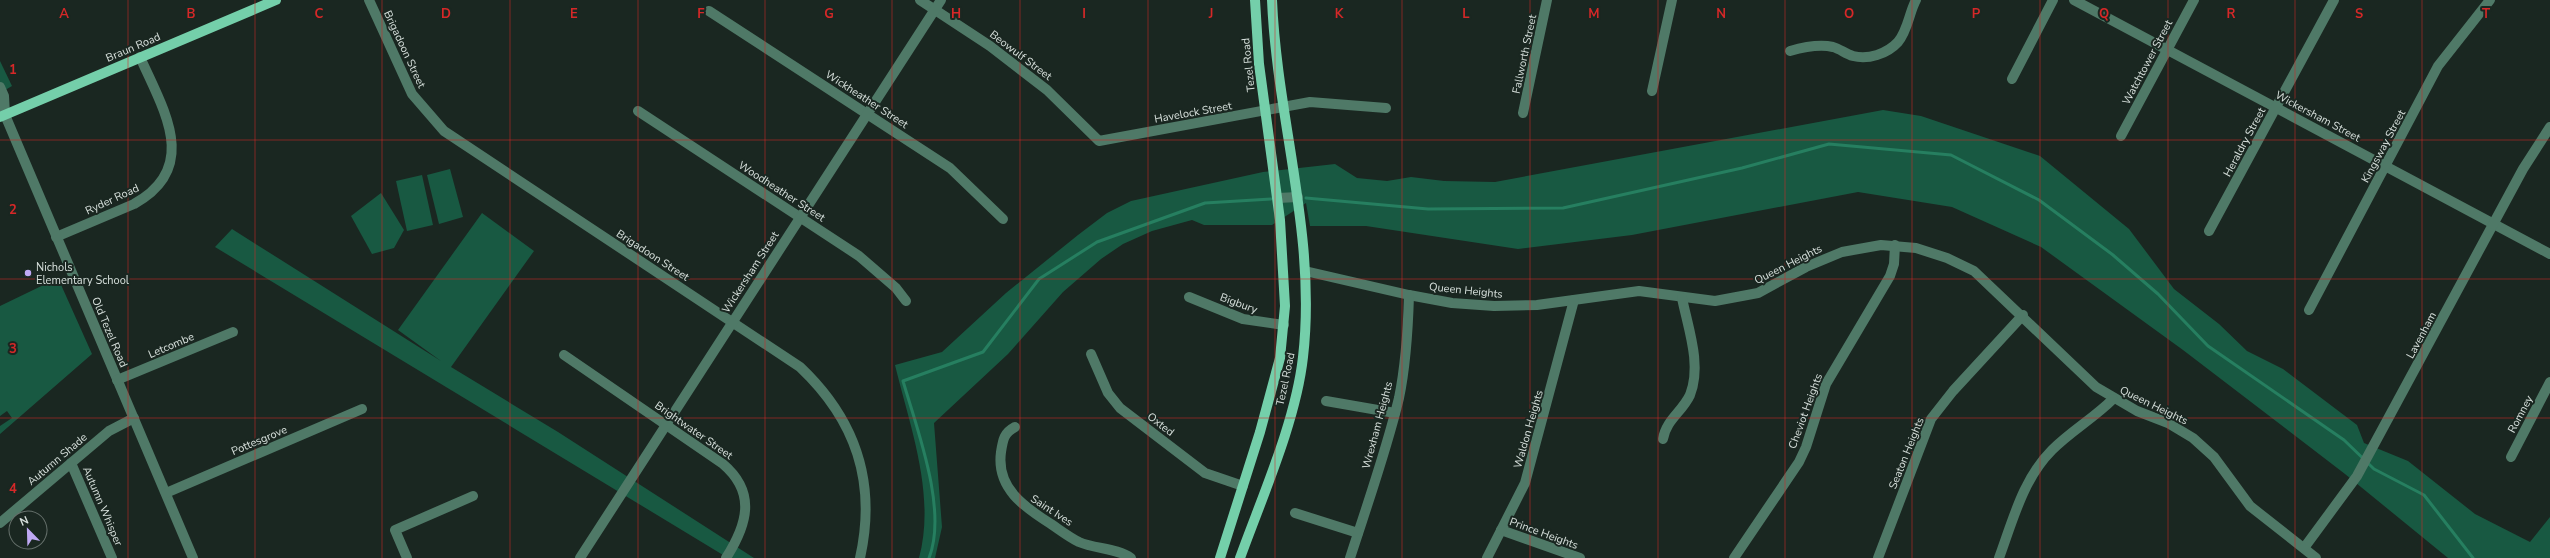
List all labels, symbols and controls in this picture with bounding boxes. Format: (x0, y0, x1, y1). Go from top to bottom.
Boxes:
text: A (59, 5, 69, 23)
text: B (187, 5, 196, 23)
text: C (315, 5, 324, 23)
text: D (441, 5, 451, 23)
text: E (570, 5, 578, 23)
text: F (697, 5, 705, 23)
text: G (824, 5, 834, 23)
text: H (951, 5, 961, 23)
text: I (1082, 5, 1086, 23)
text: J (1208, 5, 1213, 23)
text: K (1335, 5, 1344, 23)
text: L (1462, 5, 1470, 23)
text: M (1588, 5, 1600, 23)
text: N (1716, 5, 1726, 23)
text: O (1844, 5, 1854, 23)
text: P (1972, 5, 1981, 23)
text: Q (2099, 5, 2109, 23)
text: R (2227, 5, 2236, 23)
text: S (2355, 5, 2363, 23)
text: T (2482, 5, 2491, 23)
street label: Brigadoon Street (380, 8, 429, 91)
street label: Fallworth Street (1509, 13, 1540, 95)
street label: Watchtower Street (2119, 17, 2176, 107)
street label: Beowulf Street (986, 27, 1055, 84)
street label: Braun Road (104, 29, 163, 66)
street label: Tezel Road (1238, 37, 1259, 93)
text: 1 (9, 61, 17, 79)
street label: Wickheather Street (822, 67, 911, 132)
street label: Wickersham Street (2273, 88, 2363, 145)
street label: Havelock Street (1153, 98, 1233, 127)
street label: Heraldry Street (2220, 105, 2269, 179)
street label: Kingsway Street (2358, 107, 2409, 185)
street label: Woodheather Street (735, 158, 828, 225)
street label: Ryder Road (83, 180, 141, 218)
text: 2 (9, 201, 17, 219)
street label: Brigadoon Street (613, 226, 692, 285)
street label: Wickersham Street (718, 228, 783, 316)
street label: Queen Heights (1752, 241, 1825, 288)
place label: Nichols Elementary School (36, 260, 130, 288)
marker: Nichols Elementary School (23, 268, 33, 278)
street label: Queen Heights (1428, 279, 1504, 302)
street label: Bigbury (1218, 290, 1260, 317)
street label: Old Tezel Road (88, 295, 131, 370)
street label: Lavenham (2403, 309, 2440, 361)
street label: Letcombe (146, 329, 197, 362)
text: 3 (9, 340, 17, 358)
street label: Tezel Road (1273, 351, 1298, 407)
street label: Cheviot Heights (1785, 371, 1826, 451)
street label: Wrexham Heights (1359, 380, 1396, 470)
street label: Queen Heights (2117, 382, 2190, 428)
street label: Waldon Heights (1510, 388, 1547, 470)
street label: Romney (2504, 393, 2537, 436)
street label: Brightwater Street (652, 398, 736, 463)
street label: Oxted (1144, 409, 1177, 440)
street label: Seaton Heights (1885, 415, 1928, 491)
street label: Pottesgrove (229, 422, 290, 459)
street label: Autumn Shade (24, 430, 91, 489)
street label: Autumn Whisper (79, 464, 126, 548)
text: 4 (9, 480, 17, 498)
street label: Saint Ives (1028, 491, 1076, 530)
north arrow (8, 510, 48, 550)
text: N (18, 513, 31, 530)
street label: Prince Heights (1507, 514, 1580, 553)

